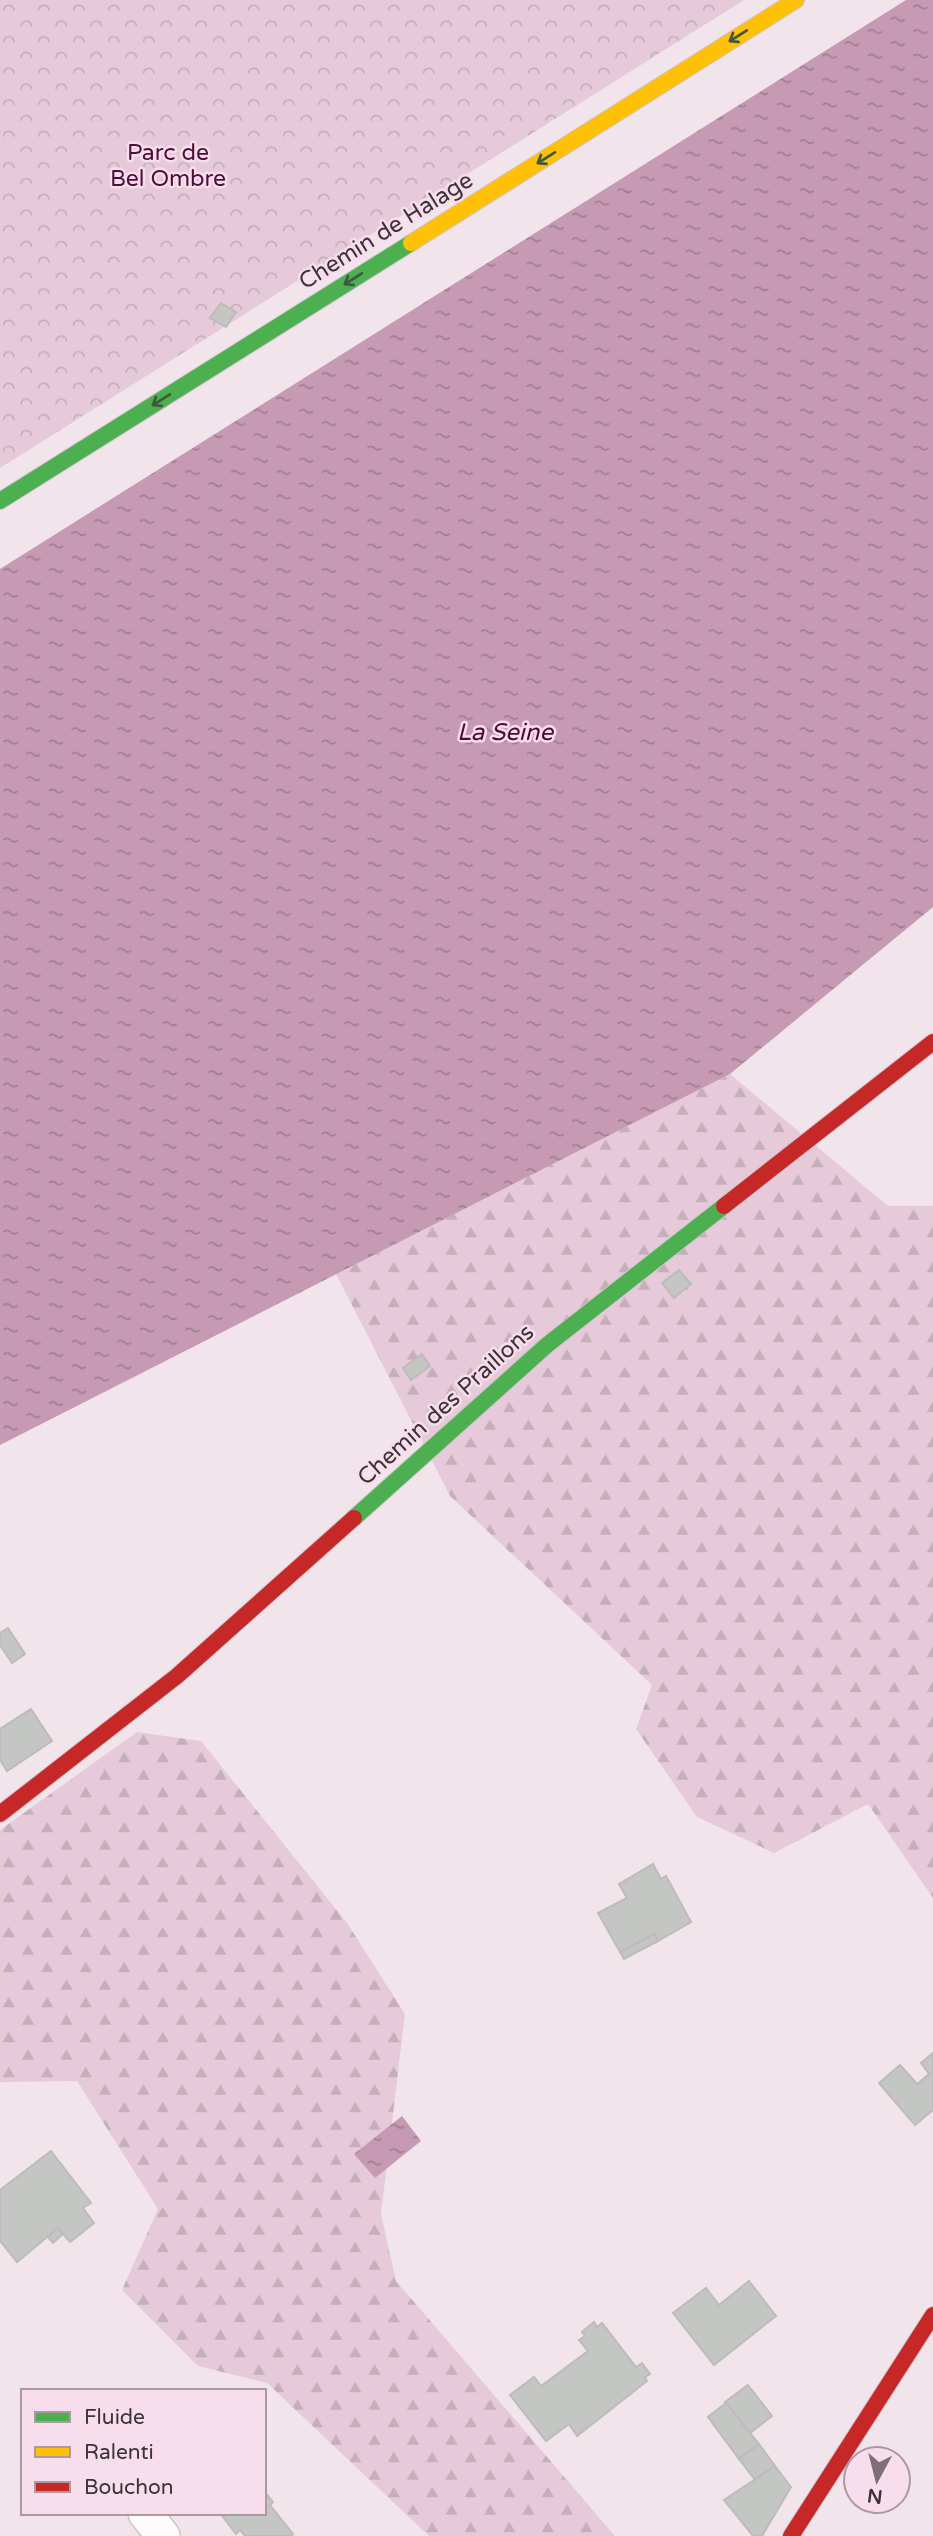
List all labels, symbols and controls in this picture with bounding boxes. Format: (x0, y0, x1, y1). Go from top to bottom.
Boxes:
one-way arrow (729, 30, 749, 44)
park label: Parc de Bel Ombre (110, 139, 226, 193)
one-way arrow (536, 151, 556, 165)
street label: Chemin de Halage (294, 166, 478, 296)
one-way arrow (344, 272, 364, 286)
one-way arrow (151, 393, 171, 407)
water label: La Seine (457, 718, 554, 747)
street label: Chemin des Praillons (352, 1318, 540, 1492)
legend (21, 2389, 266, 2515)
text: Fluide (84, 2405, 145, 2430)
text: Ralenti (84, 2440, 154, 2465)
north arrow (842, 2445, 912, 2515)
text: Bouchon (84, 2475, 174, 2500)
text: N (866, 2484, 884, 2508)

